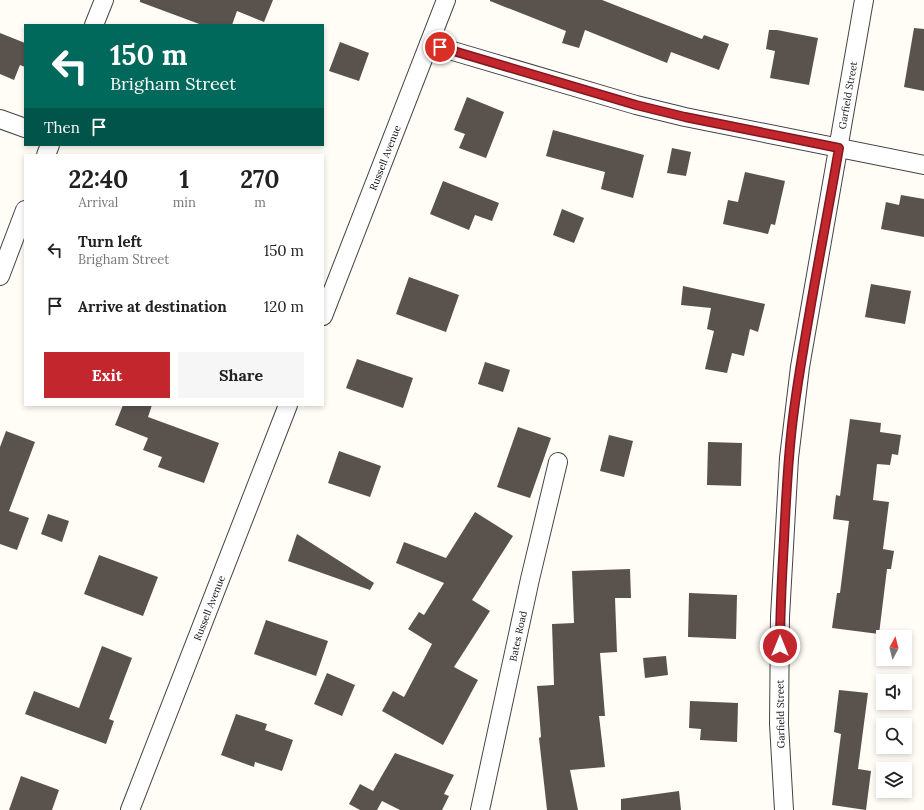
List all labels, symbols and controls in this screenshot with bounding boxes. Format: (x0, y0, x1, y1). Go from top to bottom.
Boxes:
pin (423, 30, 457, 64)
icon: arrive (429, 36, 451, 58)
text: 150 m (110, 37, 187, 73)
icon: left (44, 40, 96, 92)
street label: Garfield Street (836, 60, 860, 130)
text: Brigham Street (110, 72, 236, 95)
icon: arrive (88, 116, 110, 138)
text: Then (44, 118, 80, 137)
street label: Russell Avenue (367, 123, 404, 192)
text: 22:40 (68, 164, 128, 195)
text: 1 (179, 164, 189, 195)
text: 270 (240, 164, 280, 195)
text: Arrival (79, 194, 118, 211)
text: min (173, 194, 196, 211)
text: m (254, 194, 266, 211)
text: Turn left (78, 232, 142, 251)
icon: left (44, 239, 66, 261)
text: 150 m (264, 241, 304, 260)
text: Brigham Street (78, 251, 169, 268)
icon: arrive (44, 295, 66, 317)
text: Arrive at destination (78, 297, 227, 316)
text: 120 m (264, 297, 304, 316)
button: Exit (44, 352, 170, 398)
button: Share (178, 352, 304, 398)
street label: Russell Avenue (191, 573, 228, 643)
street label: Bates Road (506, 610, 530, 663)
position arrow (759, 625, 801, 667)
north arrow (876, 630, 912, 666)
map controls (876, 630, 912, 798)
button: sound (876, 674, 912, 710)
street label: Garfield Street (773, 680, 788, 748)
button: search (876, 718, 912, 754)
button: layers (876, 762, 912, 798)

